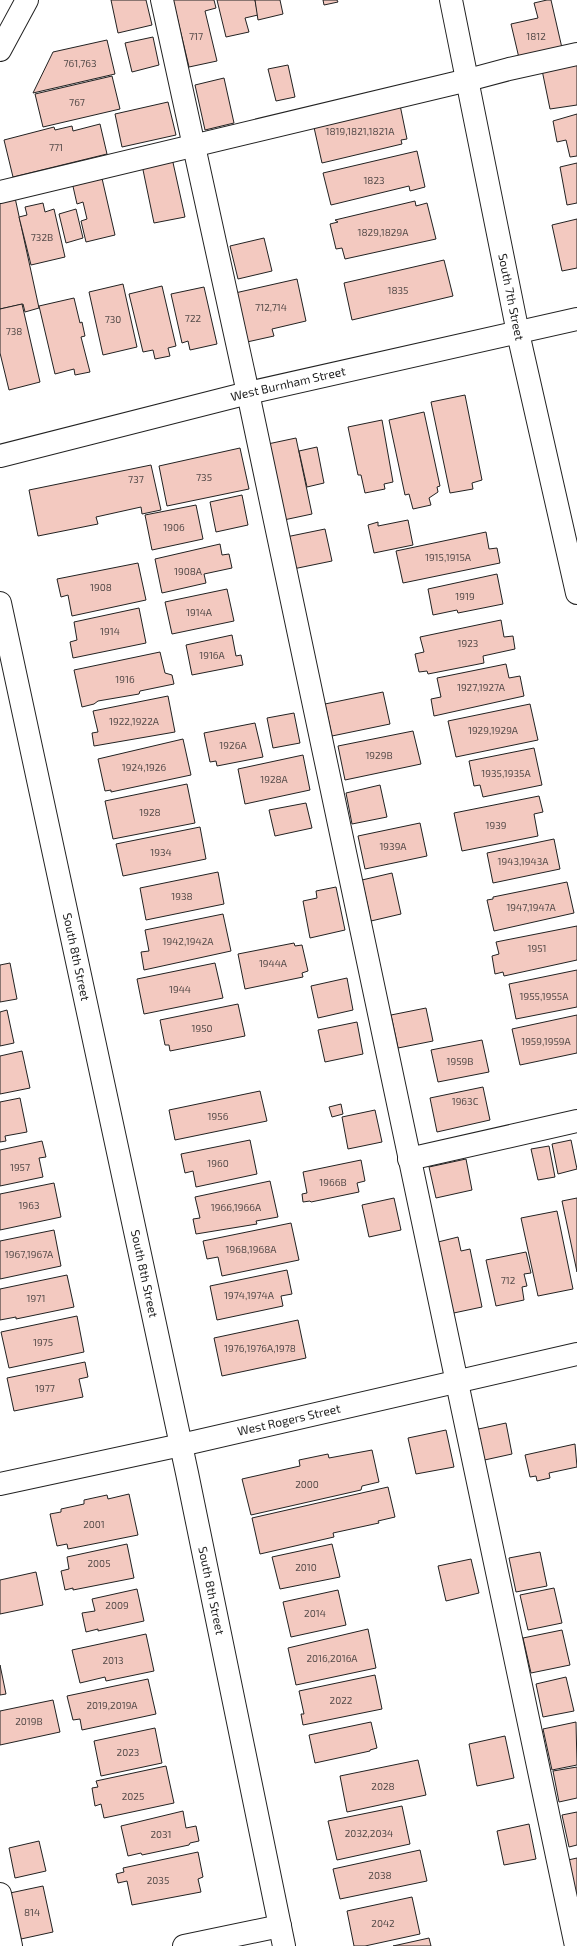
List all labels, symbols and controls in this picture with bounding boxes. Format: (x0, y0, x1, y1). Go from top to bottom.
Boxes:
house number: 717 (189, 30, 203, 42)
house number: 1812 (526, 30, 546, 42)
house number: 761,763 (63, 57, 97, 69)
house number: 767 (69, 96, 85, 108)
house number: 1819,1821,1821A (326, 125, 395, 137)
house number: 771 (49, 141, 63, 153)
house number: 1823 (363, 174, 385, 186)
house number: 1829,1829A (358, 226, 409, 238)
house number: 732B (31, 231, 53, 243)
street label: South 7th Street (496, 252, 528, 342)
house number: 1835 (388, 284, 408, 296)
house number: 712,714 (255, 301, 287, 313)
house number: 722 (185, 312, 202, 324)
house number: 730 (105, 313, 121, 325)
house number: 738 (6, 325, 22, 337)
street label: West Burnham Street (229, 363, 347, 403)
house number: 735 (196, 471, 212, 483)
house number: 737 (128, 473, 144, 485)
house number: 1906 (163, 521, 185, 533)
house number: 1915,1915A (425, 551, 472, 563)
house number: 1908A (174, 565, 203, 577)
house number: 1908 (90, 581, 112, 593)
house number: 1919 (455, 590, 475, 602)
house number: 1914A (186, 606, 213, 618)
house number: 1914 (100, 625, 120, 637)
house number: 1923 (458, 637, 478, 649)
house number: 1916A (199, 649, 226, 661)
house number: 1916 (115, 673, 135, 685)
house number: 1927,1927A (457, 681, 506, 693)
house number: 1922,1922A (109, 715, 160, 727)
house number: 1929,1929A (468, 724, 519, 736)
house number: 1926A (219, 739, 247, 751)
house number: 1929B (365, 749, 393, 761)
house number: 1924,1926 (122, 761, 166, 773)
house number: 1935,1935A (481, 767, 531, 779)
house number: 1928A (260, 773, 289, 785)
house number: 1928 (139, 806, 161, 818)
house number: 1939 (486, 819, 507, 831)
house number: 1939A (379, 840, 407, 852)
house number: 1934 (150, 846, 172, 858)
house number: 1943,1943A (498, 855, 549, 867)
house number: 1938 (171, 890, 193, 902)
house number: 1947,1947A (506, 901, 556, 913)
street label: South 8th Street (61, 911, 93, 1002)
house number: 1942,1942A (162, 935, 214, 947)
house number: 1951 (527, 942, 547, 954)
house number: 1944A (259, 957, 288, 969)
house number: 1944 (169, 983, 191, 995)
house number: 1955,1955A (520, 990, 569, 1002)
house number: 1950 (191, 1022, 213, 1034)
house number: 1959,1959A (521, 1035, 572, 1047)
house number: 1959B (447, 1055, 473, 1067)
house number: 1963C (452, 1095, 479, 1107)
house number: 1956 (208, 1110, 229, 1122)
house number: 1960 (207, 1157, 229, 1169)
house number: 1957 (10, 1161, 30, 1173)
house number: 1966B (319, 1176, 347, 1188)
house number: 1963 (19, 1199, 39, 1211)
house number: 1966,1966A (211, 1201, 262, 1213)
street label: South 8th Street (129, 1228, 161, 1319)
house number: 1968,1968A (225, 1243, 277, 1255)
house number: 1967,1967A (5, 1248, 54, 1260)
house number: 712 (501, 1274, 516, 1286)
house number: 1974,1974A (224, 1289, 275, 1301)
house number: 1971 (27, 1292, 45, 1304)
house number: 1975 (33, 1336, 53, 1348)
house number: 1976,1976A,1978 (224, 1342, 296, 1354)
house number: 1977 (35, 1382, 55, 1394)
street label: West Rogers Street (236, 1400, 342, 1438)
house number: 2000 (295, 1478, 319, 1490)
house number: 2001 (83, 1518, 105, 1530)
street label: South 8th Street (196, 1545, 228, 1636)
house number: 2005 (87, 1557, 111, 1569)
house number: 2010 (295, 1561, 317, 1573)
house number: 2009 (105, 1599, 129, 1611)
house number: 2014 (304, 1607, 326, 1619)
house number: 2016,2016A (306, 1652, 358, 1664)
house number: 2013 (102, 1654, 124, 1666)
house number: 2022 (330, 1694, 353, 1706)
house number: 2019,2019A (86, 1699, 138, 1711)
house number: 2019B (15, 1715, 43, 1727)
house number: 2023 (117, 1746, 139, 1758)
house number: 2028 (371, 1780, 395, 1792)
house number: 2025 (122, 1790, 144, 1802)
house number: 2032,2034 (345, 1827, 393, 1839)
house number: 2031 (150, 1828, 172, 1840)
house number: 2038 (368, 1869, 392, 1881)
house number: 2035 (147, 1874, 169, 1886)
house number: 814 (24, 1906, 40, 1918)
house number: 2042 (371, 1917, 395, 1929)

